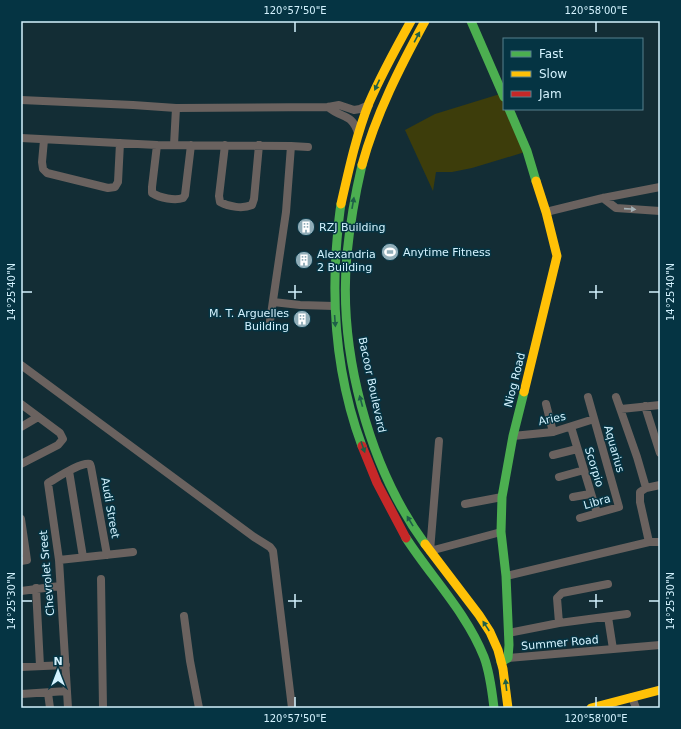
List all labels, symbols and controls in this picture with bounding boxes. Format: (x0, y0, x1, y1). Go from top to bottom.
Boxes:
text: 120°57'50"E (263, 5, 327, 16)
text: 120°58'00"E (564, 5, 628, 16)
one-way arrow (413, 31, 420, 43)
legend (503, 38, 643, 110)
text: Fast (539, 47, 563, 61)
text: Slow (539, 67, 567, 81)
one-way arrow (374, 79, 380, 91)
text: Jam (538, 87, 562, 101)
one-way arrow (350, 197, 356, 209)
one-way arrow (624, 205, 636, 212)
building icon: RZJ Building (296, 217, 316, 237)
place label: RZJ Building (319, 221, 386, 234)
sports icon: Anytime Fitness (380, 242, 400, 262)
place label: Anytime Fitness (403, 246, 491, 259)
place label: Alexandria 2 Building (317, 248, 376, 274)
building icon: Alexandria 2 Building (294, 250, 314, 270)
text: 14°25'40"N (6, 263, 17, 321)
text: 14°25'40"N (665, 263, 676, 321)
place label: M. T. Arguelles Building (209, 307, 289, 333)
building icon: M. T. Arguelles Building (292, 309, 312, 329)
one-way arrow (332, 315, 339, 327)
street label: Bacoor Boulevard (356, 336, 388, 434)
street label: Niog Road (502, 351, 528, 409)
one-way arrow (358, 395, 364, 407)
street label: Aries (537, 410, 567, 428)
street label: Aquarius (601, 424, 627, 474)
one-way arrow (360, 442, 366, 454)
street label: Scorpio (582, 445, 606, 489)
street label: Audi Street (98, 477, 122, 540)
street label: Libra (582, 492, 612, 512)
one-way arrow (406, 516, 414, 526)
street label: Chevrolet Sreet (37, 529, 57, 616)
text: 14°25'30"N (6, 572, 17, 630)
text: 14°25'30"N (665, 572, 676, 630)
one-way arrow (483, 620, 490, 632)
street label: Summer Road (521, 633, 599, 653)
north arrow (38, 651, 78, 691)
text: N (53, 655, 63, 668)
one-way arrow (502, 679, 509, 691)
text: 120°57'50"E (263, 713, 327, 724)
text: 120°58'00"E (564, 713, 628, 724)

